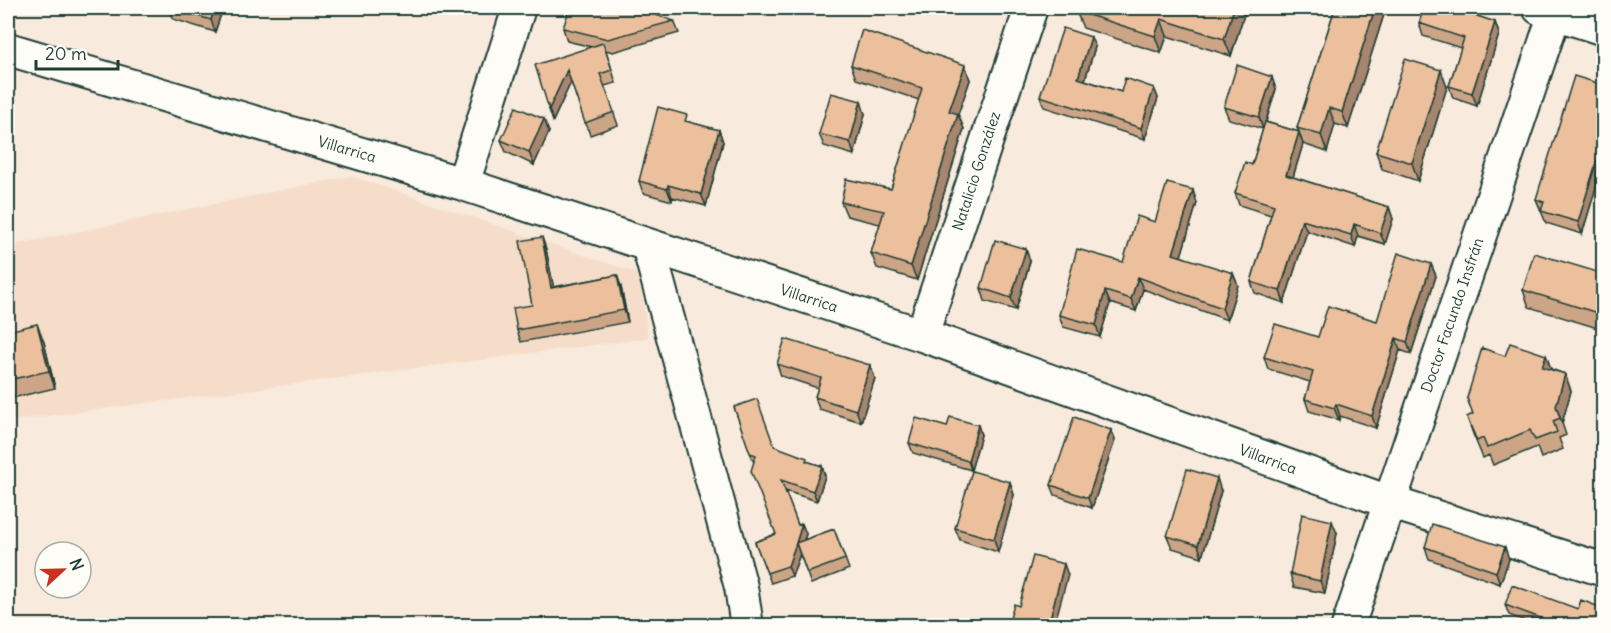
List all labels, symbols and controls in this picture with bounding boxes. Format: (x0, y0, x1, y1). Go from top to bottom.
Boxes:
scale bar (36, 33, 118, 71)
text: 20 m (45, 42, 87, 65)
street label: Natalicio González (948, 109, 1004, 233)
street label: Villarrica (316, 132, 379, 166)
street label: Doctor Facundo Insfrán (1417, 235, 1487, 395)
street label: Villarrica (778, 280, 841, 316)
street label: Villarrica (1237, 440, 1300, 478)
north arrow (33, 540, 93, 600)
text: N (66, 556, 88, 573)

